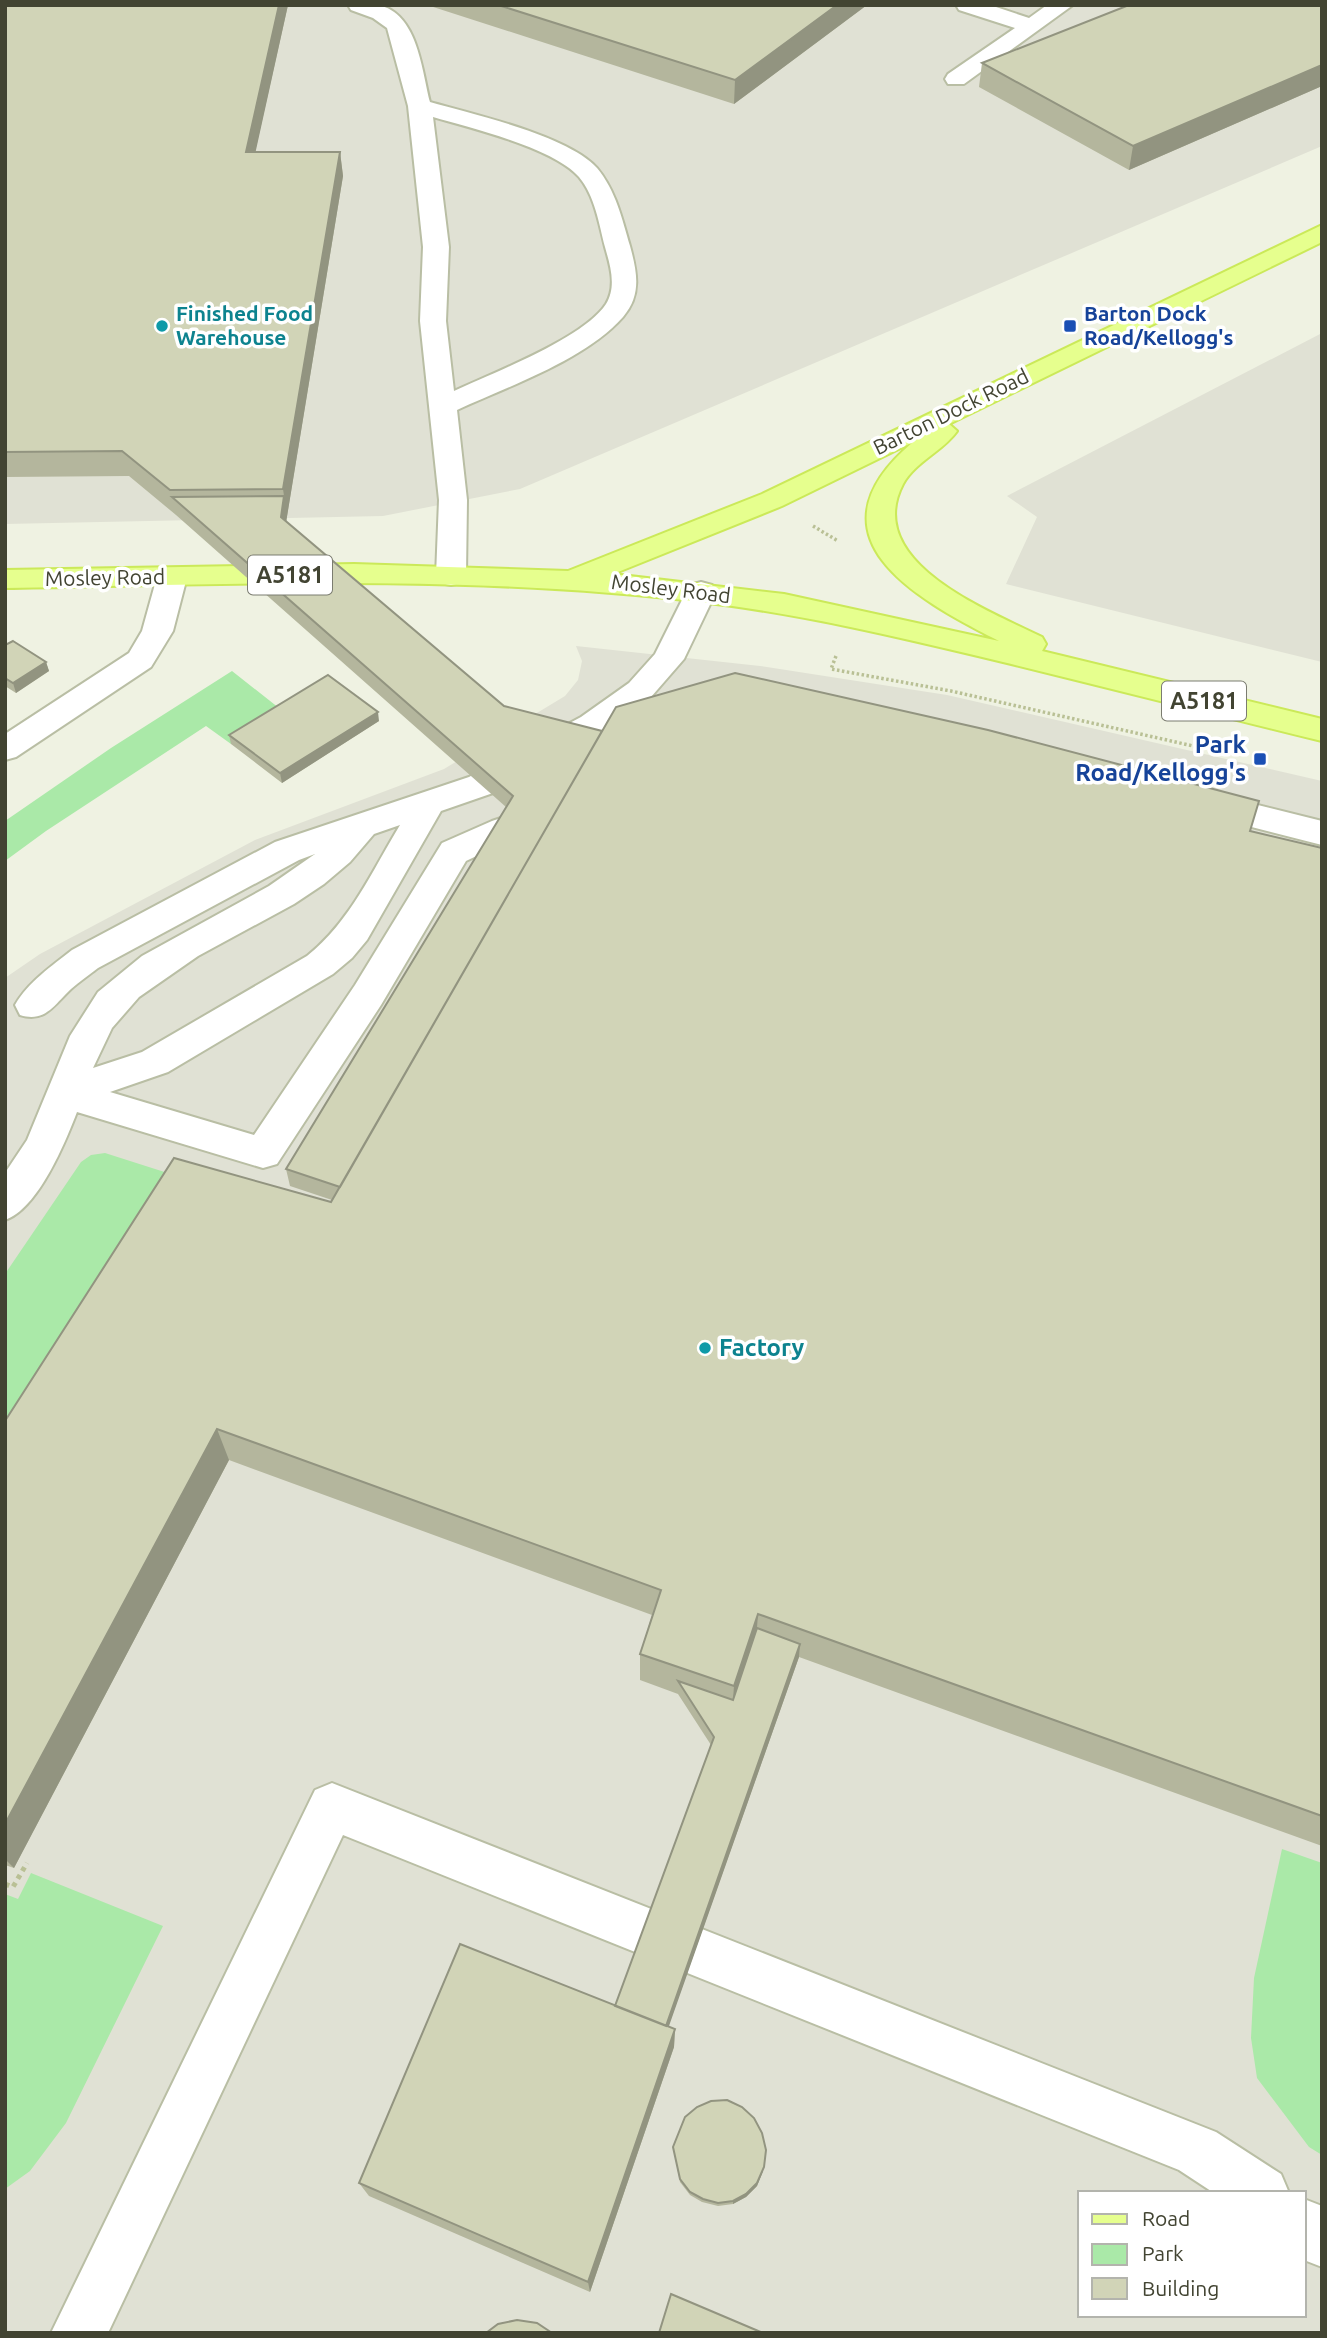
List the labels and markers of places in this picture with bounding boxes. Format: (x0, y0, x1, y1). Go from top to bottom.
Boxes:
place label: Finished Food Warehouse (176, 301, 313, 349)
place label: Barton Dock Road/Kellogg's (1084, 301, 1233, 349)
marker: Finished Food Warehouse (154, 318, 170, 334)
marker: Barton Dock Road/Kellogg's (1062, 318, 1078, 334)
place label: Park Road/Kellogg's (1075, 731, 1247, 786)
marker: Park Road/Kellogg's (1252, 751, 1268, 767)
place label: Factory (719, 1334, 805, 1361)
marker: Factory (697, 1340, 713, 1356)

